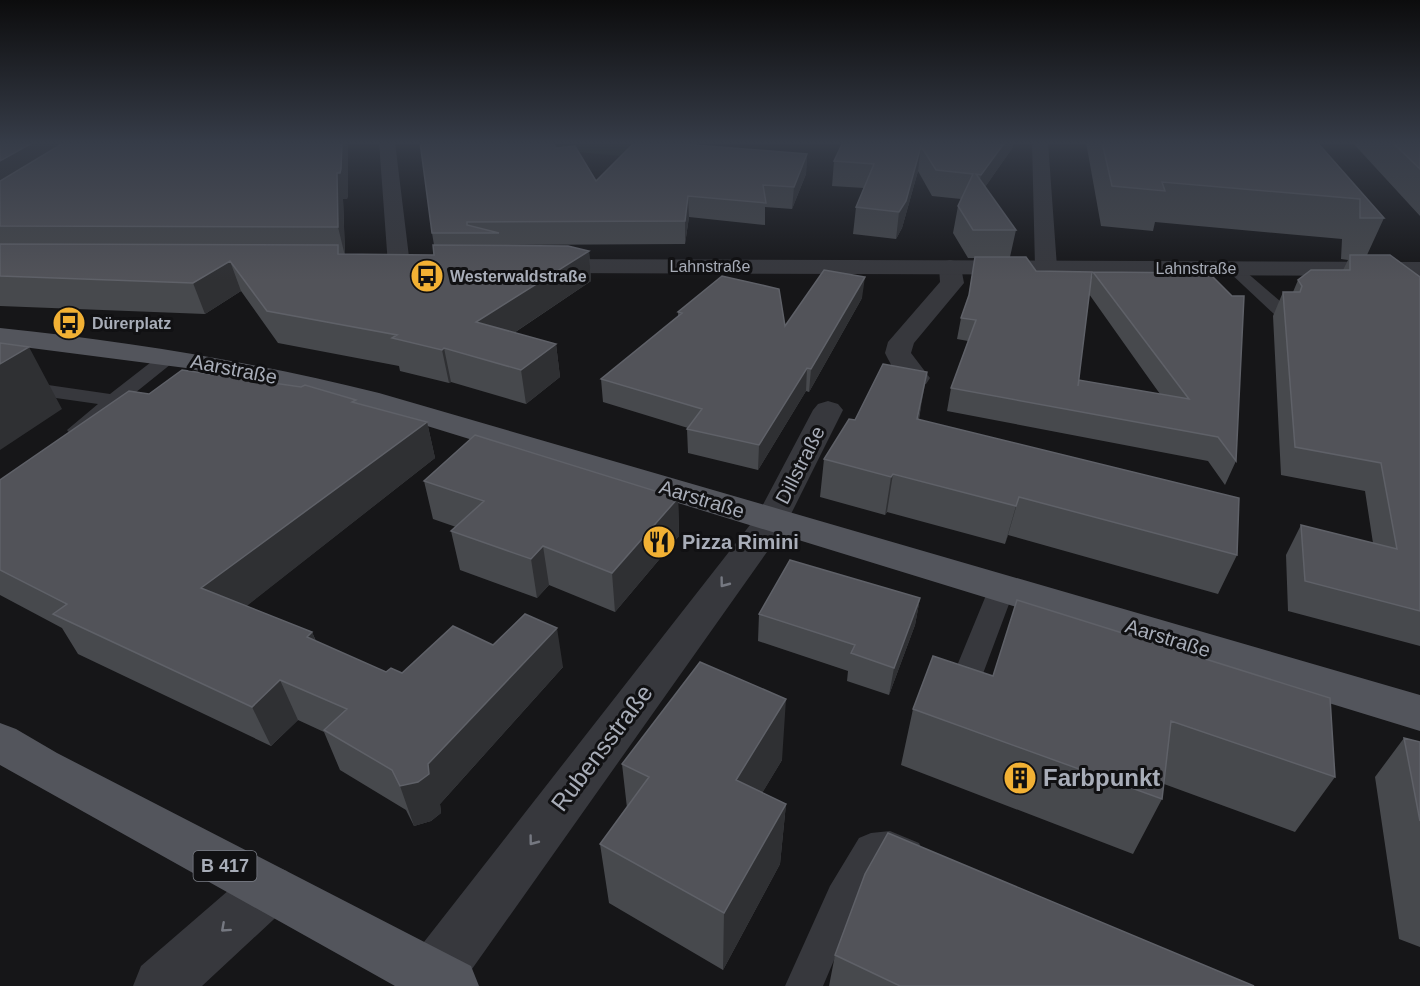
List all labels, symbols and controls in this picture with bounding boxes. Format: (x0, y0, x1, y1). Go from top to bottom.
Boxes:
bus stop icon: Westerwaldstraße (409, 258, 445, 294)
street label: Lahnstraße (670, 258, 751, 275)
street label: Lahnstraße (1156, 260, 1237, 277)
place label: Westerwaldstraße (450, 268, 587, 285)
bus stop icon: Dürerplatz (51, 305, 87, 341)
place label: Dürerplatz (92, 315, 171, 332)
street label: Aarstraße (189, 350, 279, 388)
street label: Dillstraße (771, 422, 829, 508)
street label: Aarstraße (657, 476, 747, 522)
restaurant icon: Pizza Rimini (641, 524, 677, 560)
place label: Pizza Rimini (682, 531, 799, 553)
one-way arrow (721, 576, 732, 587)
street label: Aarstraße (1123, 615, 1213, 661)
street label: Rubensstraße (545, 679, 658, 816)
building icon: Farbpunkt (1002, 760, 1038, 796)
place label: Farbpunkt (1043, 764, 1160, 791)
one-way arrow (529, 834, 540, 845)
road number: B 417 (194, 851, 256, 881)
one-way arrow (221, 921, 232, 932)

